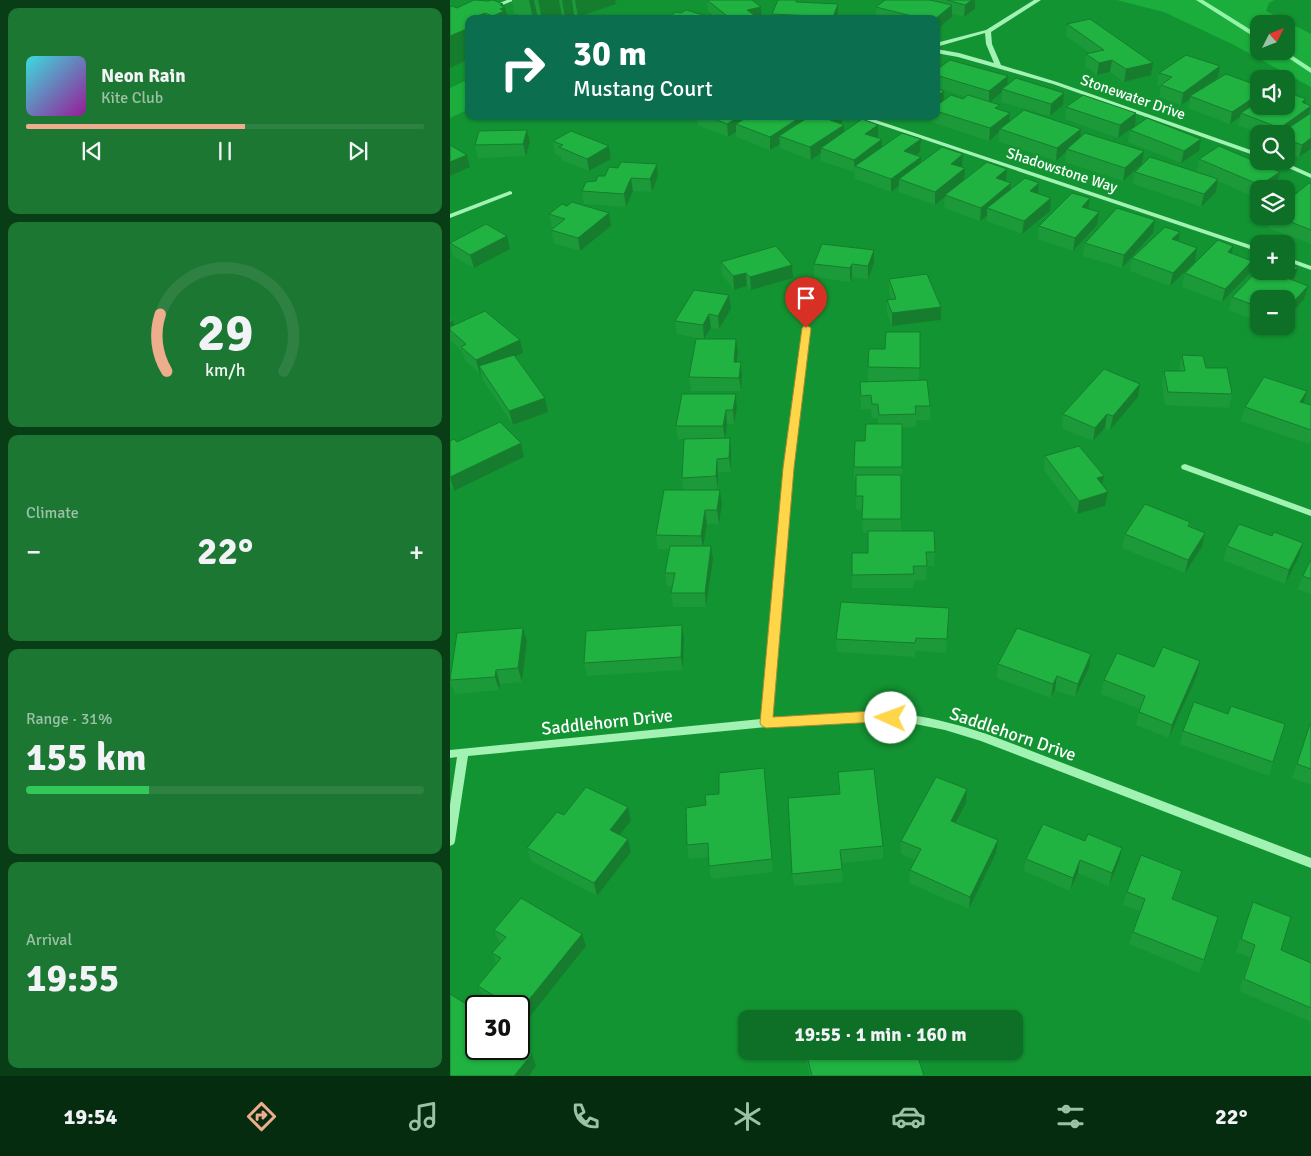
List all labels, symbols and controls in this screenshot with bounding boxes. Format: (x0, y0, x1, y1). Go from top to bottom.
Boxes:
north arrow (1250, 15, 1295, 60)
map controls (1250, 15, 1295, 335)
text: 30 m (573, 32, 647, 75)
icon: right (490, 35, 555, 100)
text: Neon Rain (101, 64, 186, 88)
button: sound (1250, 70, 1295, 115)
street label: Stonewater Drive (1078, 71, 1188, 123)
text: Mustang Court (573, 75, 713, 102)
text: Kite Club (101, 88, 163, 108)
button: search (1250, 125, 1295, 170)
icon: previous (78, 137, 106, 165)
icon: pause (211, 137, 239, 165)
icon: next (344, 137, 372, 165)
street label: Shadowstone Way (1004, 144, 1120, 196)
button: layers (1250, 180, 1295, 225)
button: + (1250, 235, 1295, 280)
pin (785, 277, 827, 328)
icon: arrive (792, 284, 820, 312)
button: − (1250, 290, 1295, 335)
text: 29 (197, 301, 253, 365)
text: km/h (205, 359, 245, 381)
text: Climate (26, 503, 79, 523)
text: 22° (197, 528, 253, 575)
text: − (26, 535, 41, 569)
text: + (409, 535, 424, 569)
position arrow (864, 691, 916, 743)
street label: Saddlehorn Drive (947, 702, 1079, 766)
street label: Saddlehorn Drive (540, 704, 674, 740)
text: Range · 31% (26, 709, 112, 729)
text: 155 km (26, 734, 147, 781)
text: Arrival (26, 930, 72, 950)
text: 19:55 (26, 955, 119, 1002)
speed limit sign: 30 (465, 995, 530, 1060)
text: 19:55 · 1 min · 160 m (794, 1023, 967, 1047)
icon: directions (244, 1099, 279, 1134)
icon: music (406, 1099, 441, 1134)
icon: phone (568, 1099, 603, 1134)
icon: climate (730, 1099, 765, 1134)
icon: car (891, 1099, 926, 1134)
icon: filters (1053, 1099, 1088, 1134)
text: 19:54 (63, 1103, 117, 1130)
text: 22° (1215, 1103, 1248, 1130)

